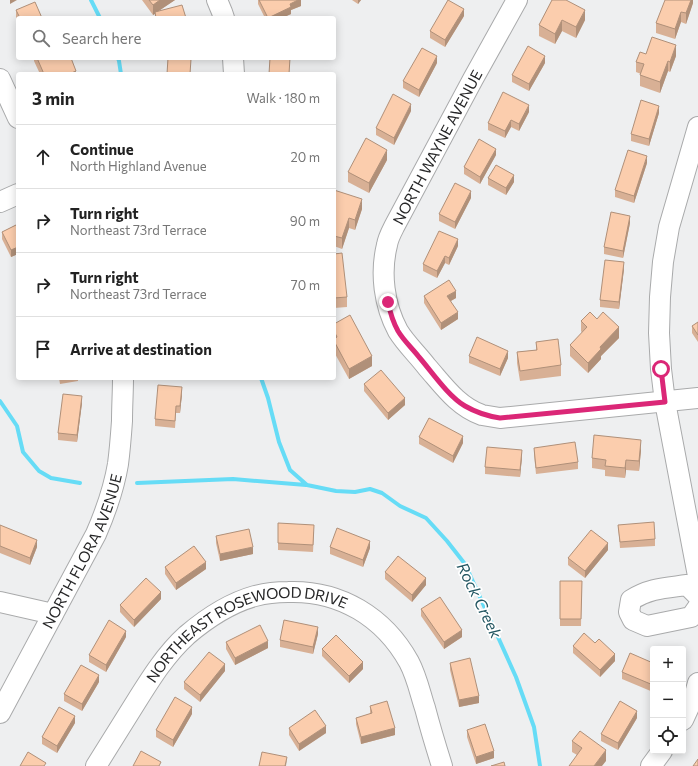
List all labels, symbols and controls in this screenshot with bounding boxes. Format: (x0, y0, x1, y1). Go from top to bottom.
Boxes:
search box (16, 16, 336, 60)
icon: search (30, 27, 52, 49)
text: Search here (62, 29, 141, 47)
street label: NORTH WAYNE AVENUE (388, 66, 486, 228)
text: 3 min (32, 88, 75, 109)
text: Walk · 180 m (246, 90, 320, 106)
text: Continue (70, 140, 134, 158)
icon: ahead (32, 146, 54, 168)
text: 20 m (291, 149, 320, 165)
text: North Highland Avenue (70, 158, 207, 174)
text: Turn right (70, 204, 139, 222)
icon: right (32, 210, 54, 232)
text: 90 m (290, 213, 320, 229)
text: Northeast 73rd Terrace (70, 222, 207, 238)
text: Turn right (70, 268, 139, 286)
icon: right (32, 274, 54, 296)
text: 70 m (291, 277, 320, 293)
text: Northeast 73rd Terrace (70, 286, 207, 302)
route end (379, 293, 397, 311)
icon: arrive (32, 338, 54, 360)
text: Arrive at destination (70, 340, 212, 358)
route start (652, 360, 670, 378)
street label: NORTH FLORA AVENUE (38, 472, 125, 631)
water label: Rock Creek (453, 559, 507, 641)
street label: NORTHEAST ROSEWOOD DRIVE (142, 583, 351, 686)
map controls (650, 646, 686, 754)
button: + (650, 646, 686, 682)
button: − (650, 682, 686, 718)
button: locate (650, 718, 686, 754)

